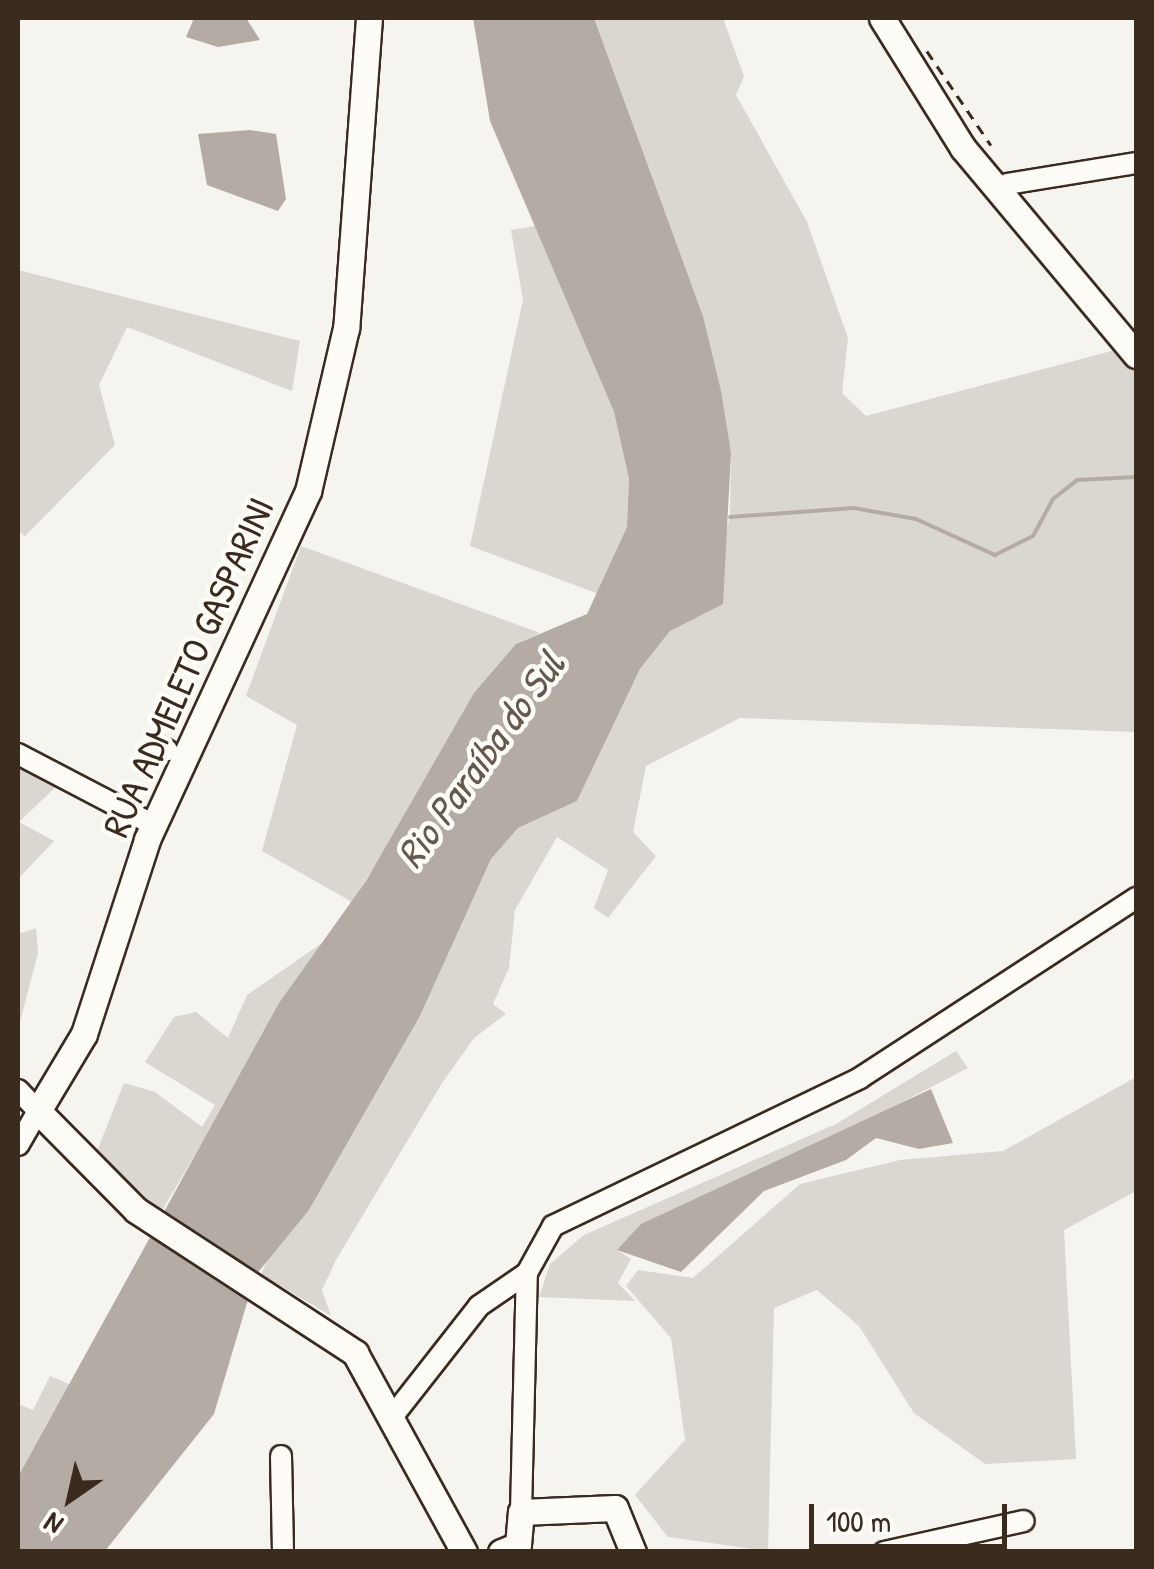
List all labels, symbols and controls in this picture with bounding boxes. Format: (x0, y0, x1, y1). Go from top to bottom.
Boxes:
street label: RUA ADMELETO GASPARINI (93, 490, 283, 844)
water label: Rio Paraíba do Sul (385, 642, 573, 876)
north arrow (20, 1449, 120, 1549)
scale bar (814, 1484, 1012, 1546)
text: 100 m (826, 1501, 891, 1541)
text: N (36, 1504, 70, 1544)

